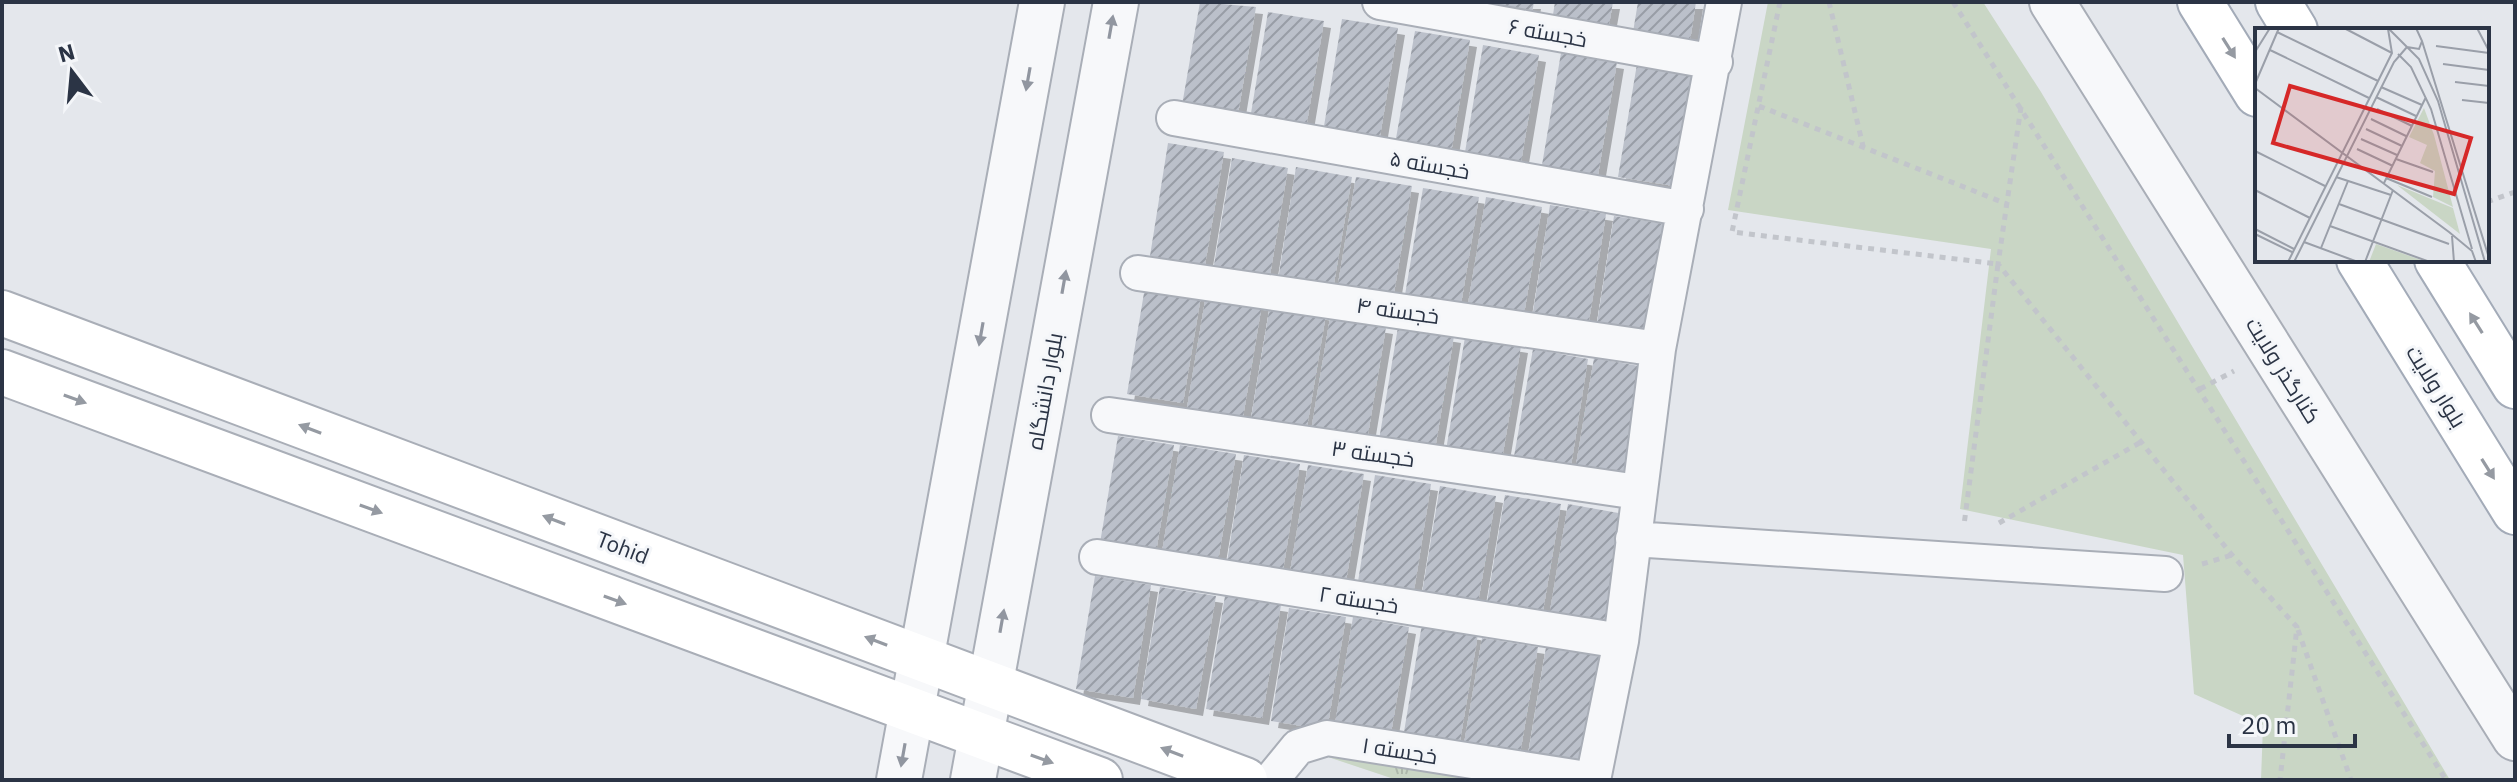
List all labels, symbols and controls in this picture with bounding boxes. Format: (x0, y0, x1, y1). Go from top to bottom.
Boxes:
street label: خجسته ۶ (1506, 11, 1590, 53)
one-way arrow (1106, 14, 1118, 39)
inset map (2255, 28, 2489, 262)
north arrow (32, 32, 112, 112)
text: N (55, 36, 78, 68)
one-way arrow (2221, 37, 2235, 59)
one-way arrow (1021, 66, 1033, 91)
street label: خجسته ۵ (1388, 143, 1472, 185)
one-way arrow (1059, 270, 1071, 295)
street label: خجسته ۴ (1355, 290, 1441, 330)
street label: کنارگذر ولایت (2240, 311, 2328, 429)
one-way arrow (2469, 312, 2483, 334)
one-way arrow (974, 322, 986, 347)
street label: بلوار دانشگاه (1019, 330, 1069, 452)
street label: بلوار ولایت (2400, 339, 2474, 433)
one-way arrow (63, 393, 87, 406)
one-way arrow (298, 422, 322, 435)
street label: خجسته ۳ (1330, 433, 1416, 473)
one-way arrow (2481, 458, 2495, 480)
one-way arrow (359, 503, 383, 516)
one-way arrow (542, 513, 566, 526)
street label: Tohid (592, 524, 654, 570)
street label: خجسته ۲ (1317, 578, 1401, 620)
one-way arrow (603, 594, 627, 607)
one-way arrow (996, 608, 1008, 633)
one-way arrow (864, 634, 888, 647)
scale bar (2229, 698, 2355, 748)
text: 20 m (2241, 709, 2296, 741)
street label: خجسته ۱ (1360, 730, 1440, 770)
one-way arrow (897, 743, 909, 768)
one-way arrow (1159, 746, 1183, 758)
one-way arrow (1031, 753, 1055, 765)

